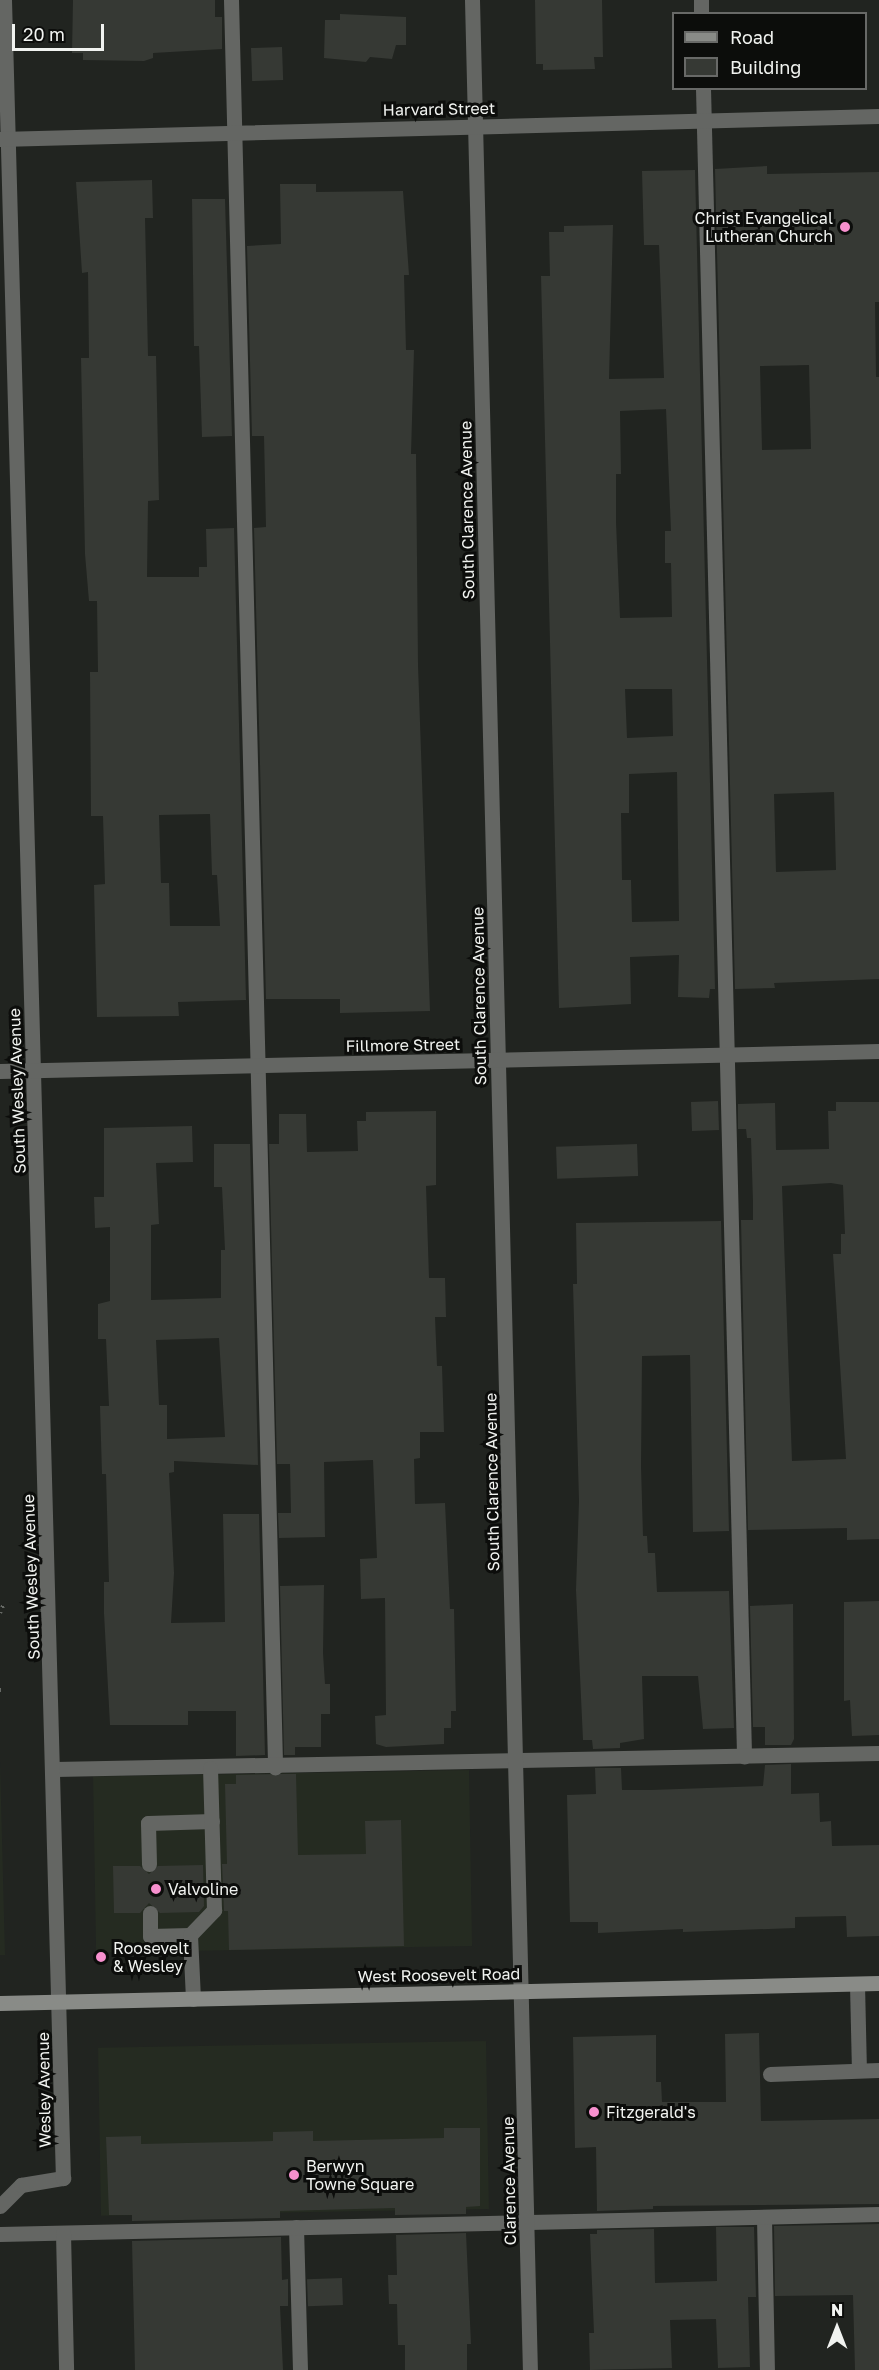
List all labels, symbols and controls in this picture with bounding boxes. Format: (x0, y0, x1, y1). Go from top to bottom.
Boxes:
scale bar (15, 12, 106, 50)
legend (672, 12, 867, 90)
text: 20 m (23, 23, 65, 45)
text: Road (730, 26, 774, 48)
text: Building (730, 56, 801, 78)
street label: Harvard Street (382, 98, 496, 120)
place label: Christ Evangelical Lutheran Church (695, 208, 833, 246)
marker: Christ Evangelical Lutheran Church (838, 220, 852, 234)
street label: South Clarence Avenue (456, 421, 478, 599)
street label: South Clarence Avenue (468, 907, 490, 1085)
street label: South Wesley Avenue (5, 1008, 29, 1174)
street label: Fillmore Street (346, 1034, 460, 1056)
street label: South Clarence Avenue (481, 1393, 503, 1571)
street label: South Wesley Avenue (19, 1494, 43, 1660)
place label: Valvoline (168, 1879, 238, 1899)
marker: Valvoline (149, 1882, 163, 1896)
place label: Roosevelt & Wesley (113, 1938, 189, 1976)
marker: Roosevelt & Wesley (94, 1950, 108, 1964)
street label: West Roosevelt Road (358, 1964, 520, 1986)
street label: Wesley Avenue (33, 2032, 55, 2148)
place label: Fitzgerald's (606, 2102, 696, 2122)
marker: Fitzgerald's (587, 2105, 601, 2119)
street label: Clarence Avenue (498, 2116, 520, 2246)
place label: Berwyn Towne Square (306, 2156, 414, 2194)
marker: Berwyn Towne Square (287, 2168, 301, 2182)
north arrow (807, 2298, 867, 2358)
text: N (831, 2300, 843, 2320)

